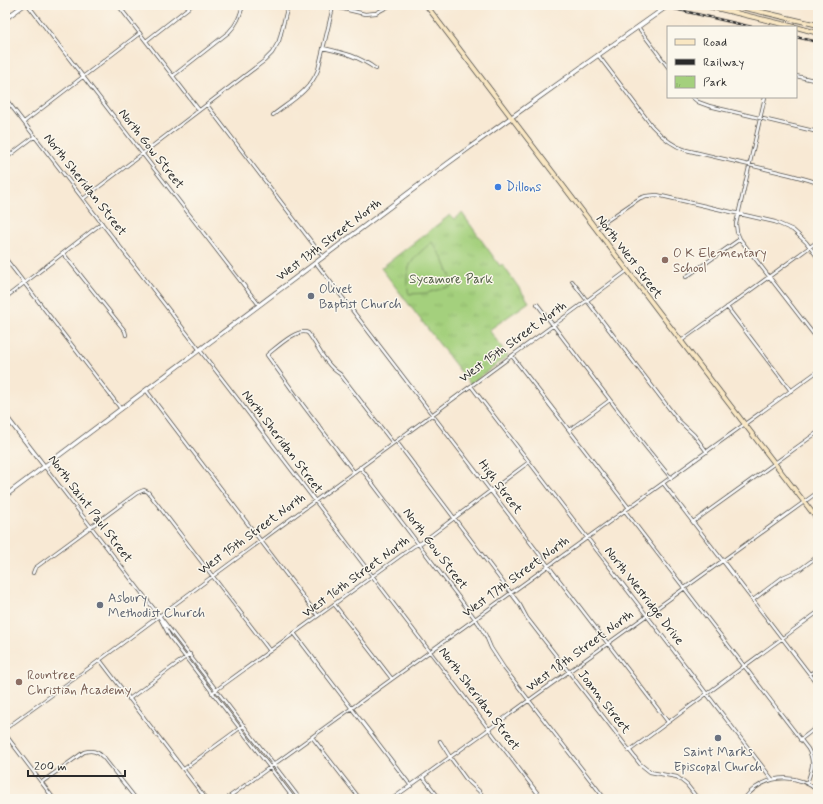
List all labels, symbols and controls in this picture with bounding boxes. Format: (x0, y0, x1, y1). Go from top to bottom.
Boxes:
legend (667, 26, 797, 98)
text: Road (703, 35, 727, 51)
text: Railway (703, 55, 745, 71)
text: Park (703, 75, 727, 91)
street label: North Gow Street (114, 105, 188, 193)
street label: North Sheridan Street (40, 130, 130, 240)
place label: Dillons (506, 179, 542, 196)
marker: Dillons (493, 182, 503, 192)
street label: West 13th Street North (273, 195, 385, 285)
street label: North West Street (592, 212, 666, 303)
place label: O K Elementary School (673, 245, 767, 277)
marker: O K Elementary School (660, 255, 670, 265)
park label: Sycamore Park (409, 271, 493, 288)
place label: Olivet Baptist Church (319, 281, 402, 313)
marker: Olivet Baptist Church (306, 291, 316, 301)
street label: West 15th Street North (456, 297, 570, 387)
street label: North Sheridan Street (237, 387, 327, 497)
street label: North Saint Paul Street (44, 452, 136, 566)
street label: High Street (472, 456, 526, 519)
street label: West 15th Street North (195, 489, 309, 579)
street label: North Gow Street (399, 505, 471, 593)
street label: West 16th Street North (299, 532, 413, 622)
street label: West 17th Street North (459, 532, 573, 622)
street label: North Westridge Drive (600, 543, 688, 649)
place label: Asbury Methodist Church (108, 590, 205, 622)
marker: Asbury Methodist Church (95, 600, 105, 610)
street label: West 18th Street North (523, 606, 637, 696)
street label: North Sheridan Street (434, 644, 524, 754)
place label: Rountree Christian Academy (27, 667, 132, 699)
street label: Joann Street (574, 667, 634, 738)
marker: Rountree Christian Academy (14, 677, 24, 687)
marker: Saint Marks Episcopal Church (713, 733, 723, 743)
place label: Saint Marks Episcopal Church (674, 744, 762, 776)
scale bar (28, 752, 125, 778)
text: 200 m (34, 759, 67, 775)

